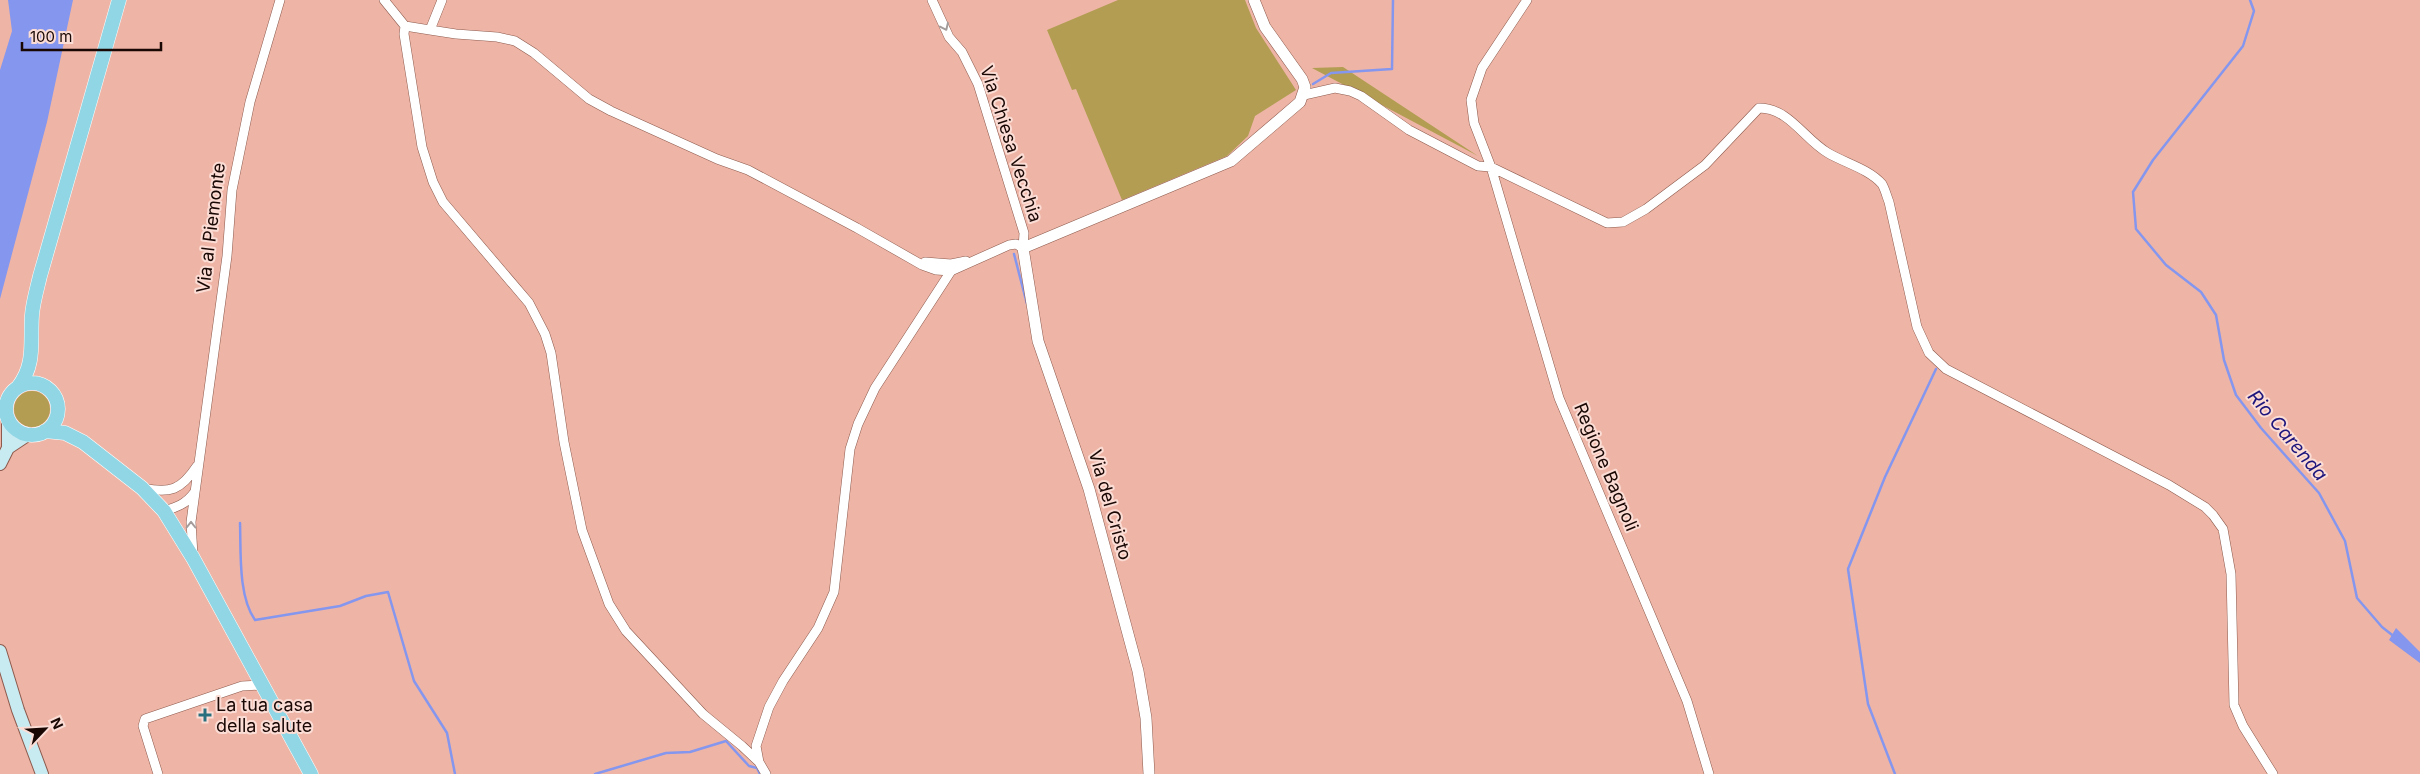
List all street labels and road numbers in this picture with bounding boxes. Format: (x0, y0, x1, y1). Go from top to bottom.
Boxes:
street label: Via Chiesa Vecchia (976, 63, 1047, 225)
street label: Via al Piemonte (192, 162, 229, 294)
street label: Regione Bagnoli (1570, 400, 1643, 534)
street label: Via del Cristo (1085, 447, 1136, 562)

